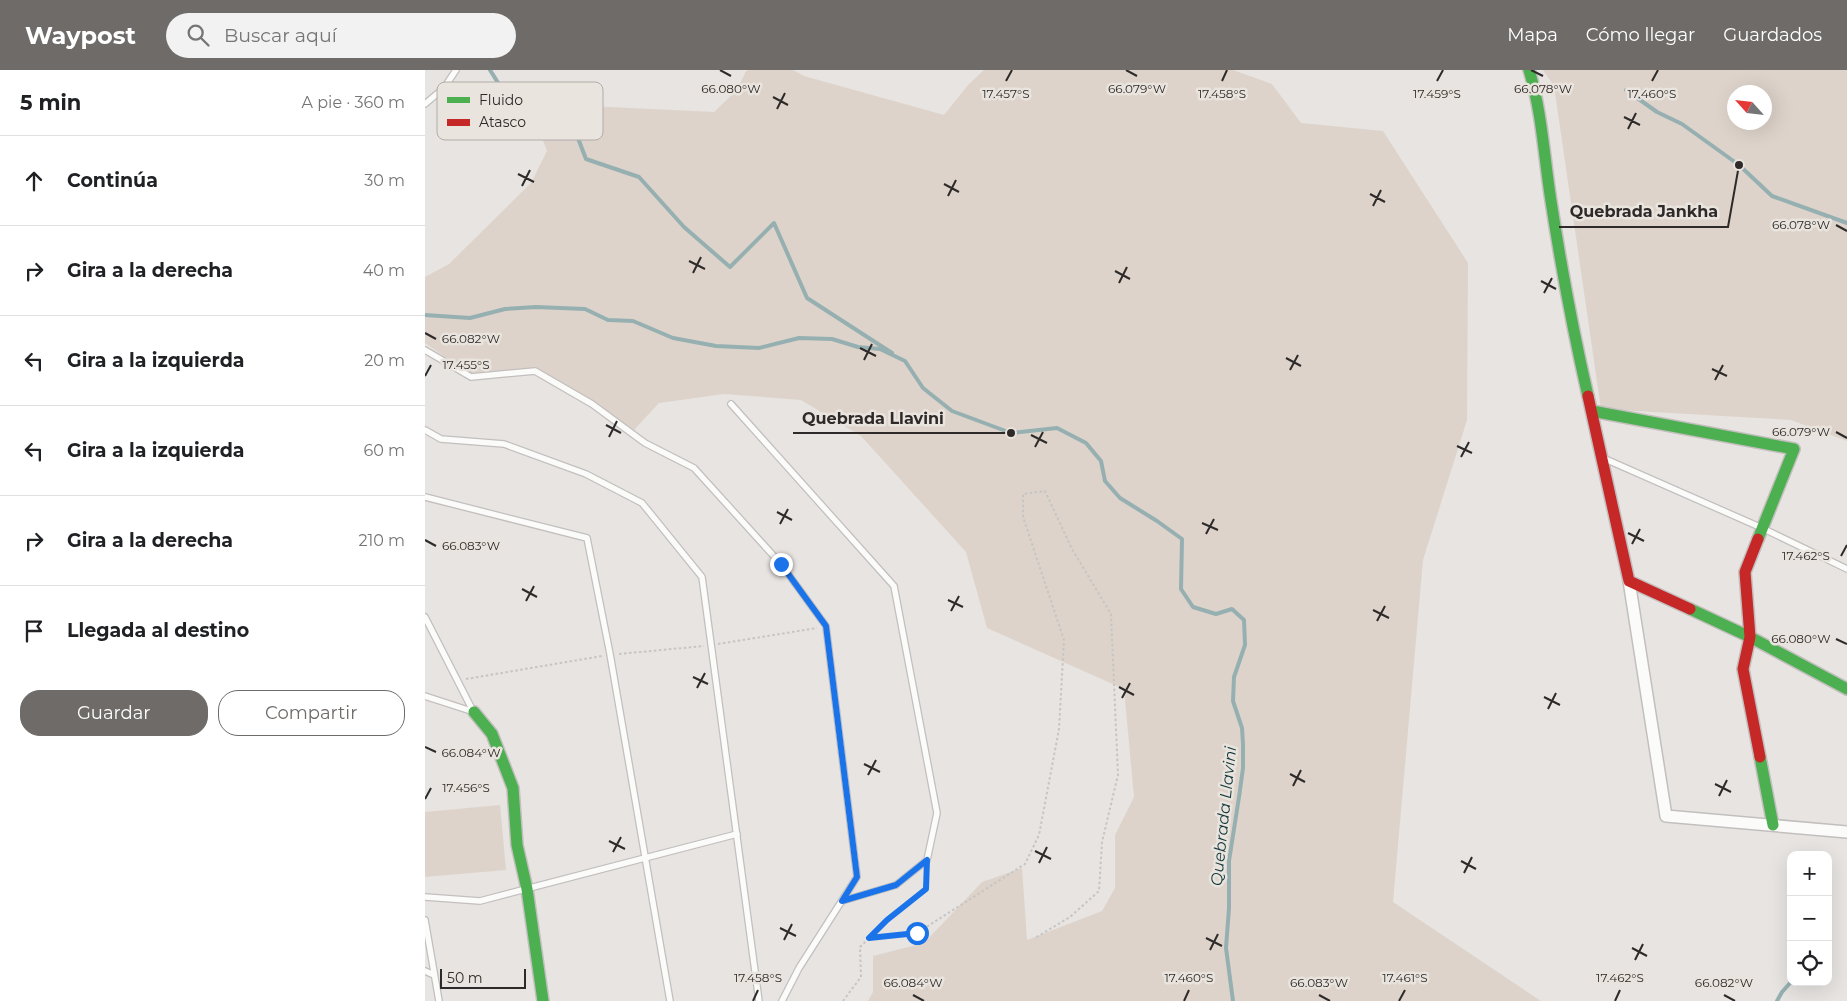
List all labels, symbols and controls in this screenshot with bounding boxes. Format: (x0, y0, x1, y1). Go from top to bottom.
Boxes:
search box (166, 13, 516, 58)
text: Waypost (25, 21, 136, 50)
icon: search (184, 21, 212, 49)
text: Buscar aquí (224, 24, 337, 47)
text: Mapa (1507, 24, 1558, 46)
text: Cómo llegar (1586, 24, 1695, 46)
text: Guardados (1723, 24, 1822, 46)
text: 66.080°W (701, 81, 761, 96)
text: 66.079°W (1108, 81, 1166, 96)
text: 66.078°W (1514, 81, 1572, 96)
legend (437, 82, 603, 140)
north arrow (1727, 85, 1772, 130)
text: 17.457°S (982, 86, 1030, 101)
text: 17.458°S (1198, 86, 1246, 101)
text: 17.459°S (1413, 86, 1461, 101)
text: 17.460°S (1627, 86, 1677, 101)
text: 5 min (20, 90, 81, 115)
text: Fluido (479, 91, 523, 109)
text: A pie · 360 m (302, 93, 405, 112)
text: Atasco (479, 113, 526, 131)
icon: ahead (20, 167, 48, 195)
text: Continúa (67, 169, 158, 192)
text: 30 m (364, 171, 405, 190)
callout: Quebrada Jankha (1559, 196, 1728, 227)
text: Quebrada Jankha (1570, 202, 1718, 221)
text: 66.078°W (1772, 217, 1830, 232)
icon: right (20, 257, 48, 285)
text: Gira a la derecha (67, 259, 233, 282)
text: 40 m (363, 261, 405, 280)
text: 66.082°W (442, 331, 500, 346)
icon: left (20, 347, 48, 375)
text: Gira a la izquierda (67, 349, 245, 372)
text: 20 m (364, 351, 405, 370)
text: 17.455°S (442, 357, 490, 372)
callout: Quebrada Llavini (793, 402, 954, 433)
text: Quebrada Llavini (802, 409, 944, 428)
text: 66.079°W (1772, 424, 1830, 439)
icon: left (20, 437, 48, 465)
text: Gira a la izquierda (67, 439, 245, 462)
text: 60 m (363, 441, 405, 460)
icon: right (20, 527, 48, 555)
text: Gira a la derecha (67, 529, 233, 552)
text: 210 m (358, 531, 405, 550)
text: 66.083°W (442, 538, 500, 553)
text: 17.462°S (1782, 548, 1830, 563)
route end (770, 553, 793, 576)
icon: arrive (20, 617, 48, 645)
text: Llegada al destino (67, 619, 249, 642)
text: 66.080°W (1771, 631, 1831, 646)
button: Guardar (20, 690, 208, 736)
button: Compartir (218, 690, 405, 736)
text: 66.084°W (441, 745, 501, 760)
water label: Quebrada Llavini (1207, 745, 1240, 887)
text: 17.456°S (442, 780, 490, 795)
map controls (1787, 851, 1832, 986)
button: + (1787, 851, 1832, 896)
button: − (1787, 896, 1832, 941)
route start (906, 922, 929, 945)
button: locate (1787, 941, 1832, 986)
scale bar (440, 966, 526, 989)
text: 50 m (447, 969, 483, 987)
text: 17.458°S (734, 970, 782, 985)
text: 17.460°S (1164, 970, 1214, 985)
text: 17.461°S (1382, 970, 1428, 985)
text: 17.462°S (1596, 970, 1644, 985)
text: 66.084°W (883, 975, 943, 990)
text: 66.083°W (1290, 975, 1348, 990)
text: 66.082°W (1695, 975, 1753, 990)

